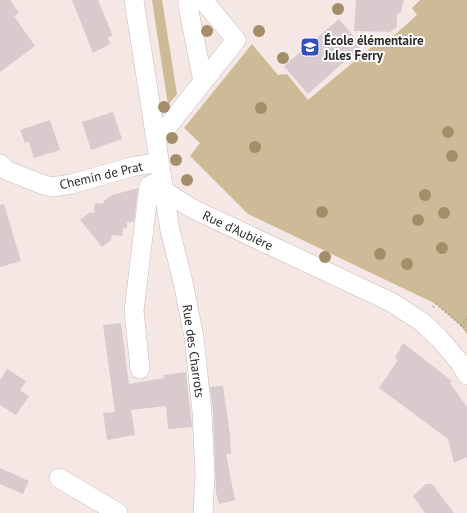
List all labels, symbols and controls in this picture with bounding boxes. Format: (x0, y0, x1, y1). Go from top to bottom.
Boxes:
place label: École élémentaire Jules Ferry (323, 32, 424, 64)
school or university icon: École élémentaire Jules Ferry (299, 36, 321, 58)
street label: Chemin de Prat (58, 158, 145, 193)
street label: Rue d'Aubière (200, 207, 276, 254)
street label: Rue des Charrots (179, 303, 208, 399)

